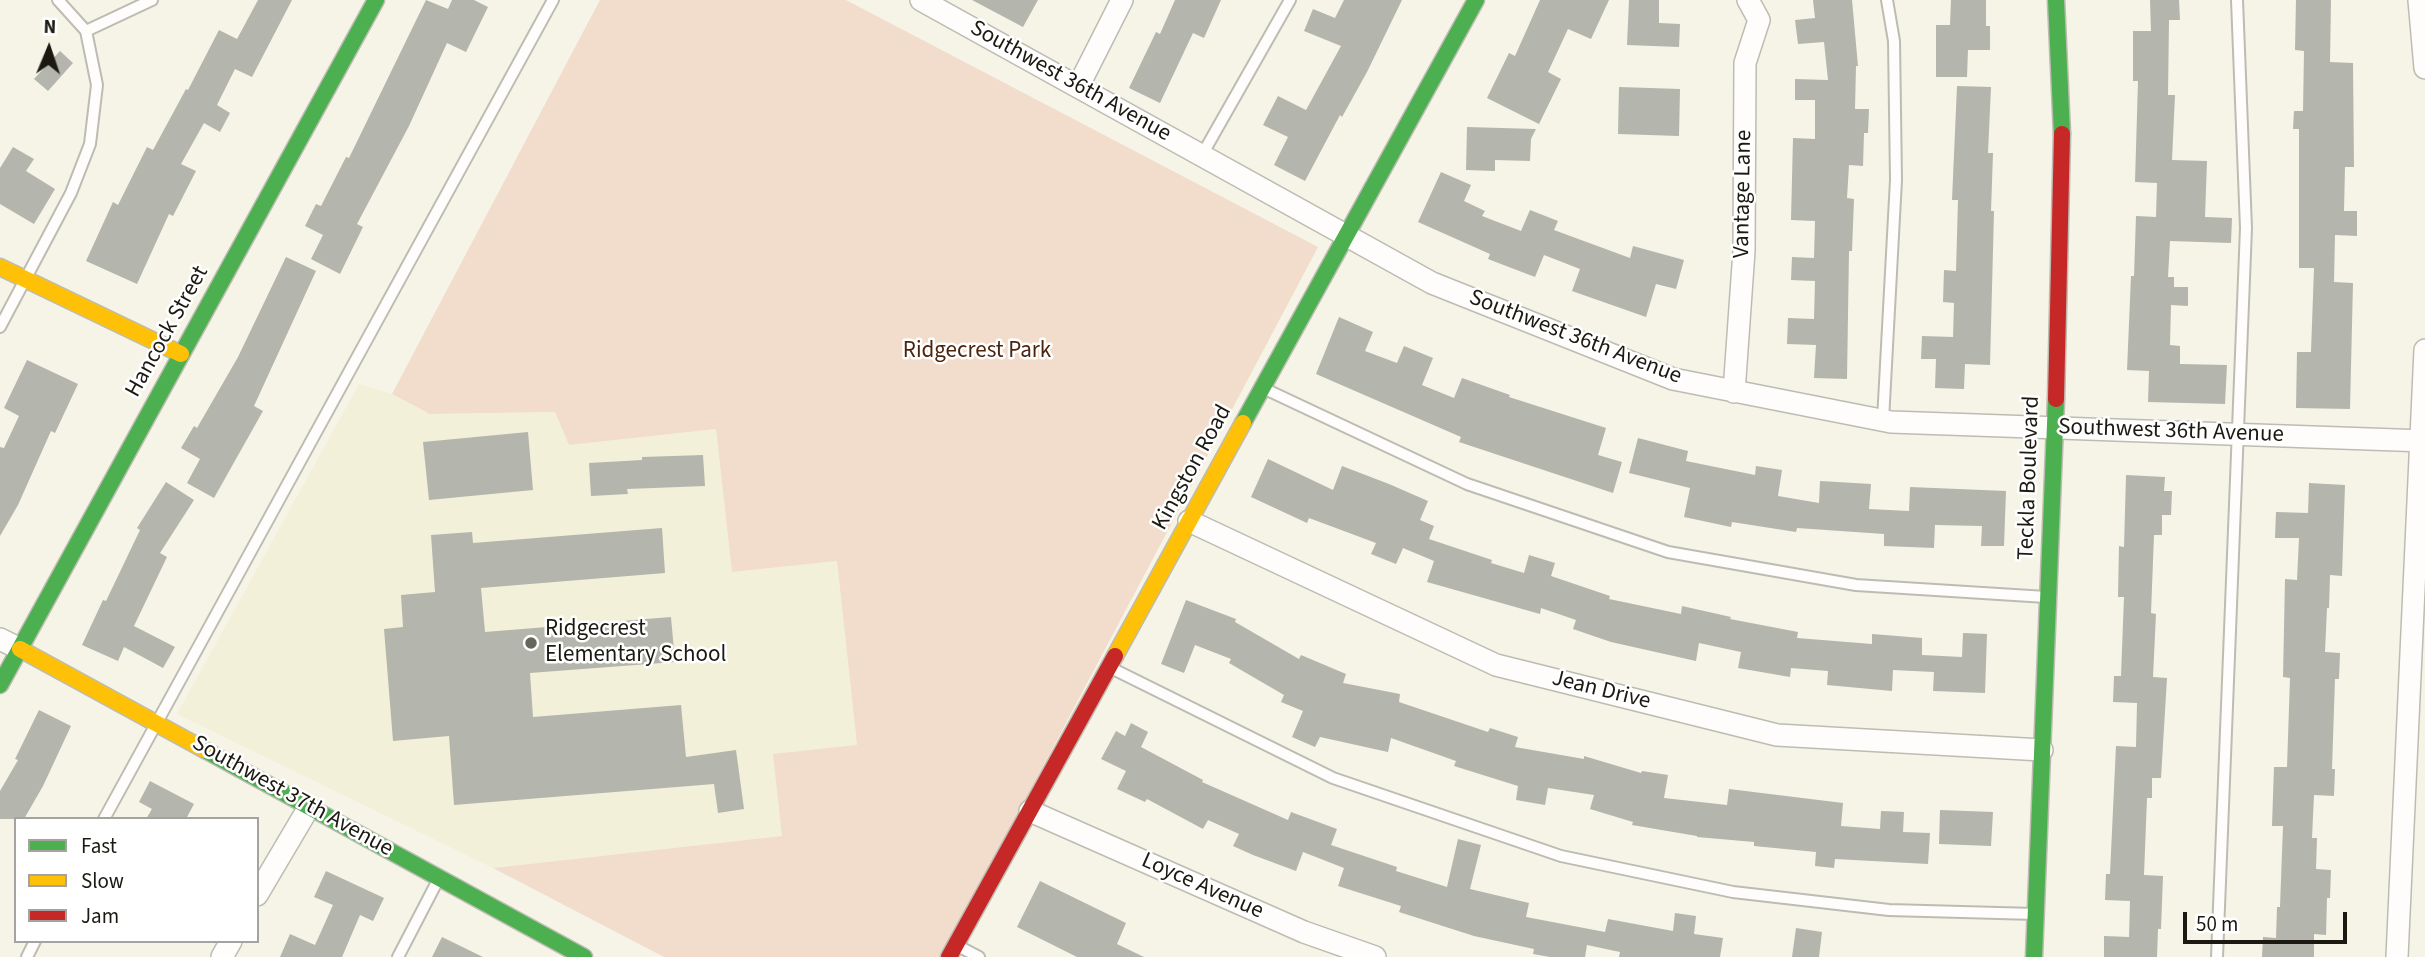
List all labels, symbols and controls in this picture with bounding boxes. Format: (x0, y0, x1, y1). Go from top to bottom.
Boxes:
north arrow (14, 14, 84, 84)
text: N (43, 14, 57, 41)
street label: Southwest 36th Avenue (965, 15, 1175, 149)
street label: Vantage Lane (1729, 130, 1759, 258)
street label: Hancock Street (121, 262, 215, 402)
street label: Southwest 36th Avenue (1465, 285, 1685, 391)
park label: Ridgecrest Park (903, 338, 1051, 366)
street label: Teckla Boulevard (2013, 395, 2047, 561)
street label: Kingston Road (1147, 401, 1239, 535)
street label: Southwest 36th Avenue (2058, 414, 2284, 450)
place label: Ridgecrest Elementary School (545, 616, 726, 670)
marker: Ridgecrest Elementary School (523, 635, 539, 651)
street label: Jean Drive (1549, 665, 1653, 717)
street label: Southwest 37th Avenue (187, 730, 397, 864)
legend (14, 817, 259, 943)
text: Fast (81, 831, 117, 861)
street label: Loyce Avenue (1137, 848, 1267, 926)
text: Slow (81, 866, 124, 896)
scale bar (2187, 898, 2352, 942)
text: Jam (81, 901, 119, 931)
text: 50 m (2196, 909, 2238, 939)

